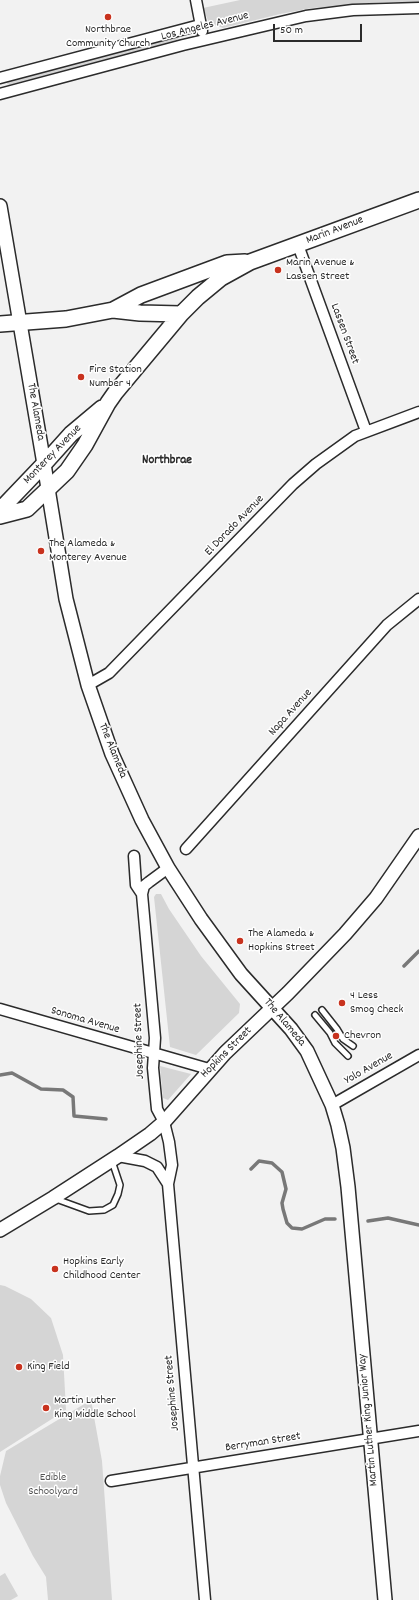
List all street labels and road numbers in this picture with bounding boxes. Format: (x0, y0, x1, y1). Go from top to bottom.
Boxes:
street label: Los Angeles Avenue (160, 9, 250, 45)
street label: Marin Avenue (304, 213, 366, 249)
street label: Lassen Street (326, 302, 362, 366)
street label: The Alameda (23, 382, 47, 442)
street label: Monterey Avenue (21, 422, 85, 488)
street label: El Dorado Avenue (202, 493, 268, 559)
street label: Napa Avenue (266, 687, 316, 739)
street label: The Alameda (94, 721, 130, 781)
street label: The Alameda (260, 996, 308, 1050)
street label: Josephine Street (131, 1003, 149, 1079)
street label: Sonoma Avenue (49, 1004, 121, 1038)
street label: Hopkins Street (198, 1024, 256, 1082)
street label: Yolo Avenue (342, 1049, 396, 1089)
street label: Martin Luther King Junior Way (356, 1353, 382, 1487)
street label: Josephine Street (163, 1355, 183, 1431)
street label: Berryman Street (224, 1430, 302, 1456)

